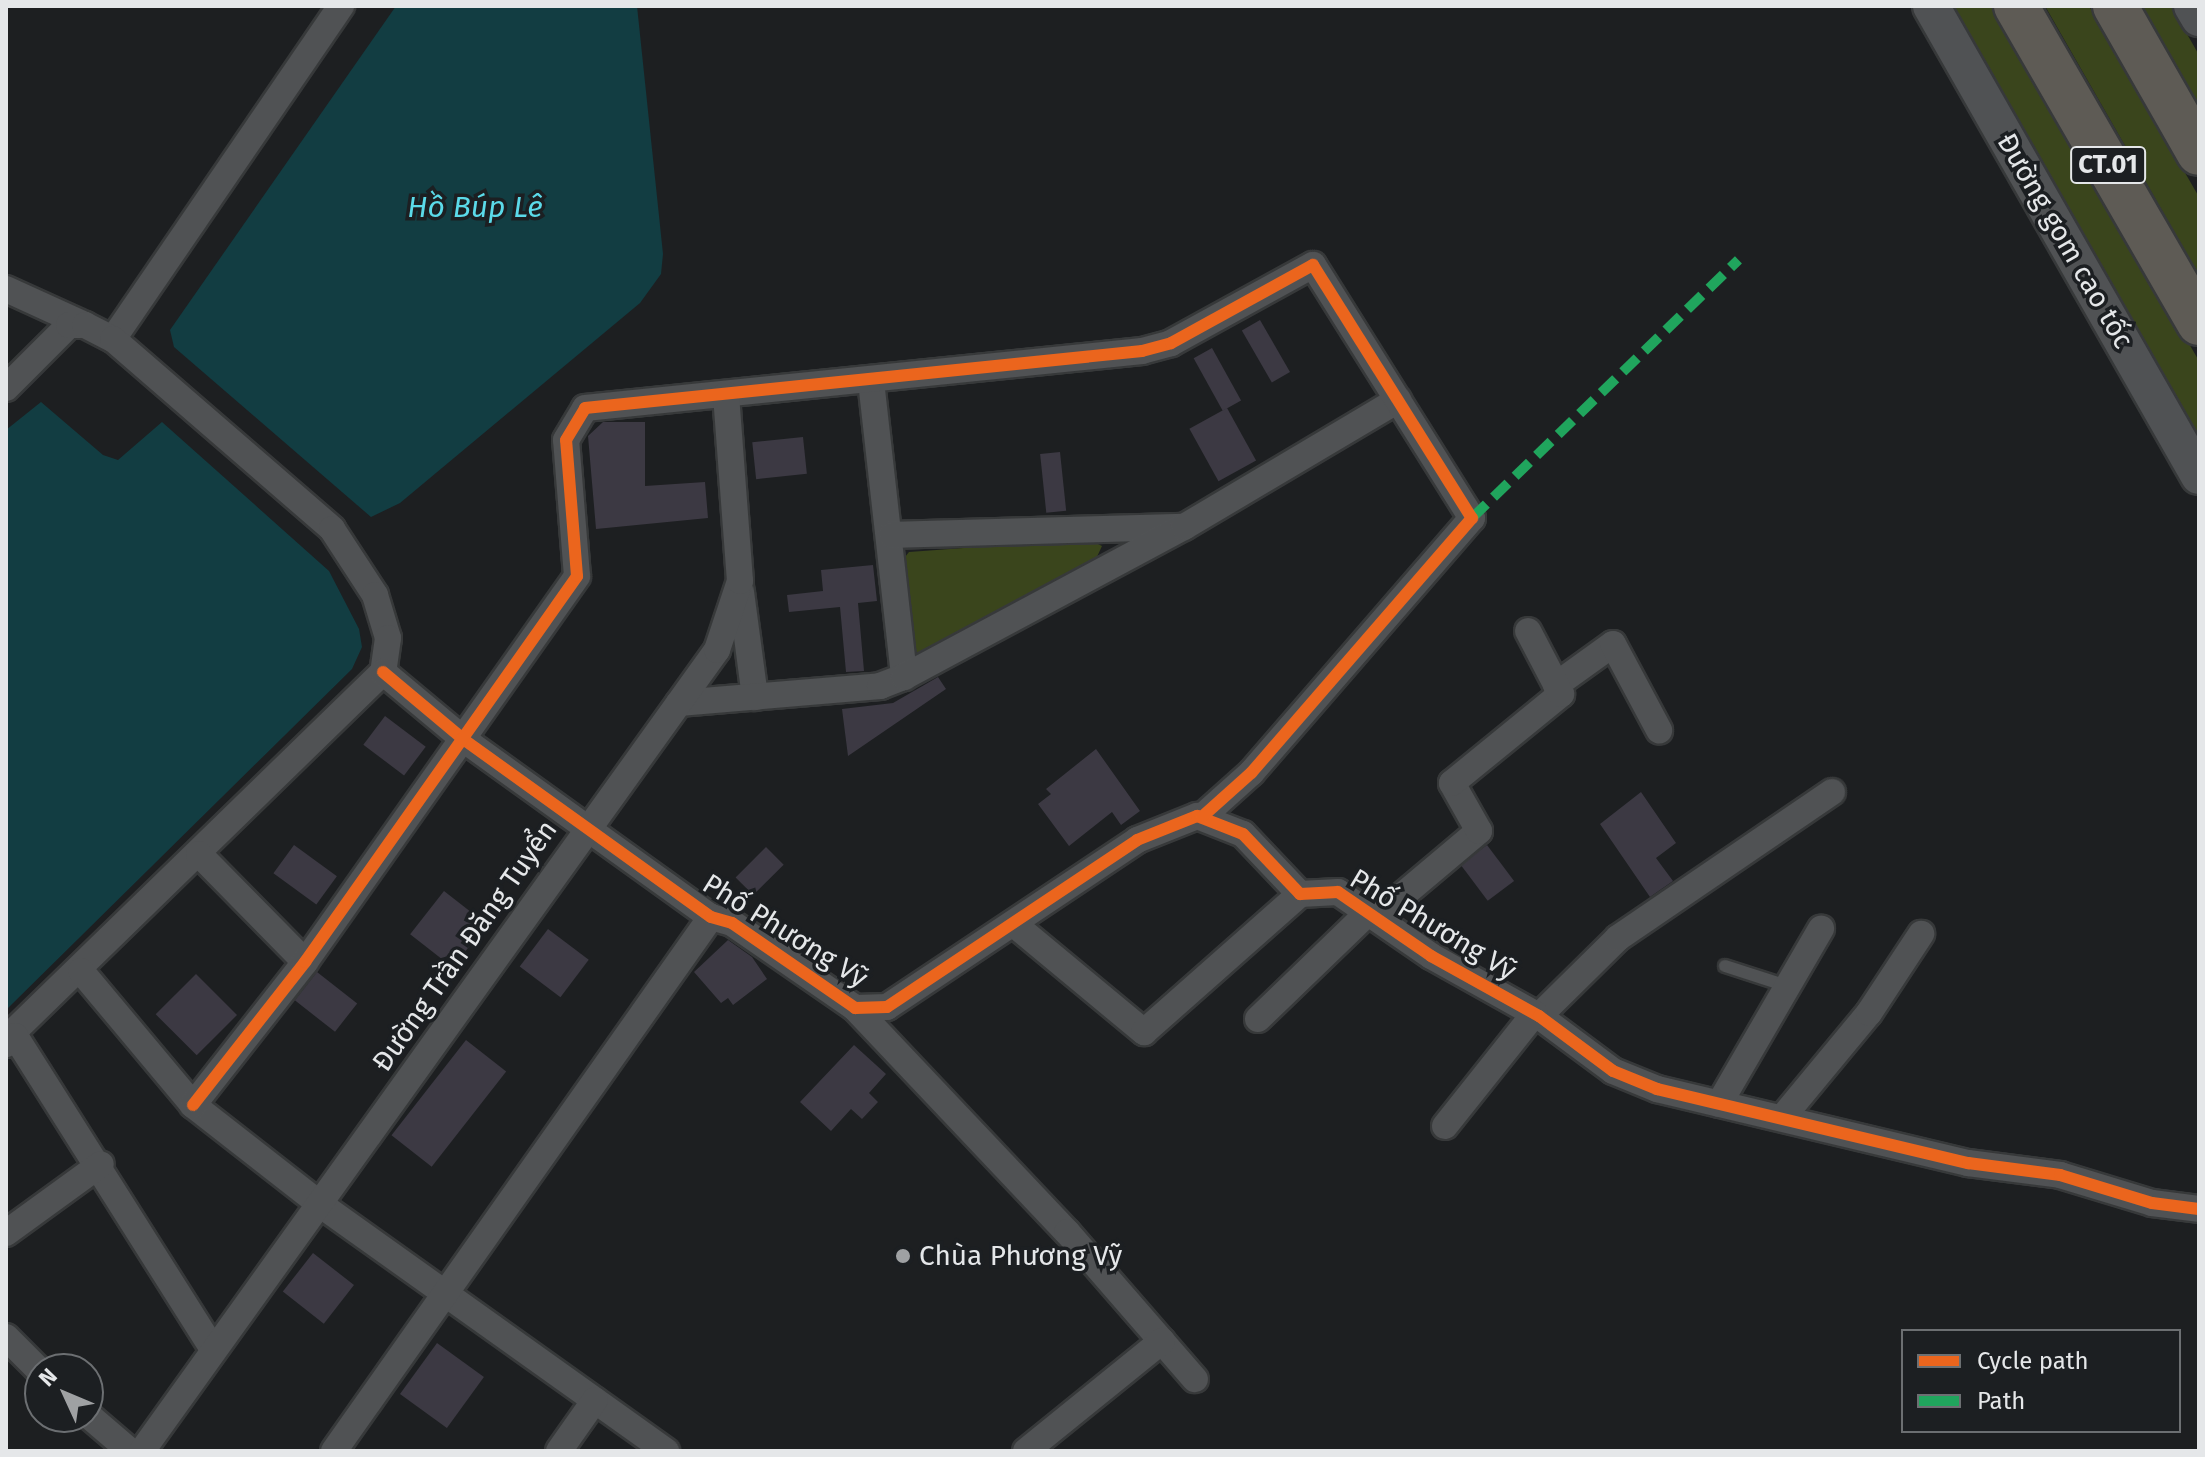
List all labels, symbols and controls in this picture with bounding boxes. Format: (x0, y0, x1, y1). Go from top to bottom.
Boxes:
street label: Đường gom cao tốc (1990, 127, 2140, 355)
road number: CT.01 (2070, 143, 2146, 187)
water label: Hồ Búp Lê (407, 189, 543, 225)
street label: Đường Trần Đăng Tuyển (366, 814, 564, 1078)
street label: Phố Phương Vỹ (1344, 862, 1522, 988)
street label: Phố Phương Vỹ (696, 867, 874, 995)
place label: Chùa Phương Vỹ (919, 1239, 1122, 1273)
marker: Chùa Phương Vỹ (894, 1247, 912, 1265)
legend (1901, 1329, 2181, 1433)
text: Cycle path (1977, 1347, 2089, 1375)
north arrow (24, 1353, 104, 1433)
text: N (33, 1363, 63, 1392)
text: Path (1977, 1387, 2025, 1415)

